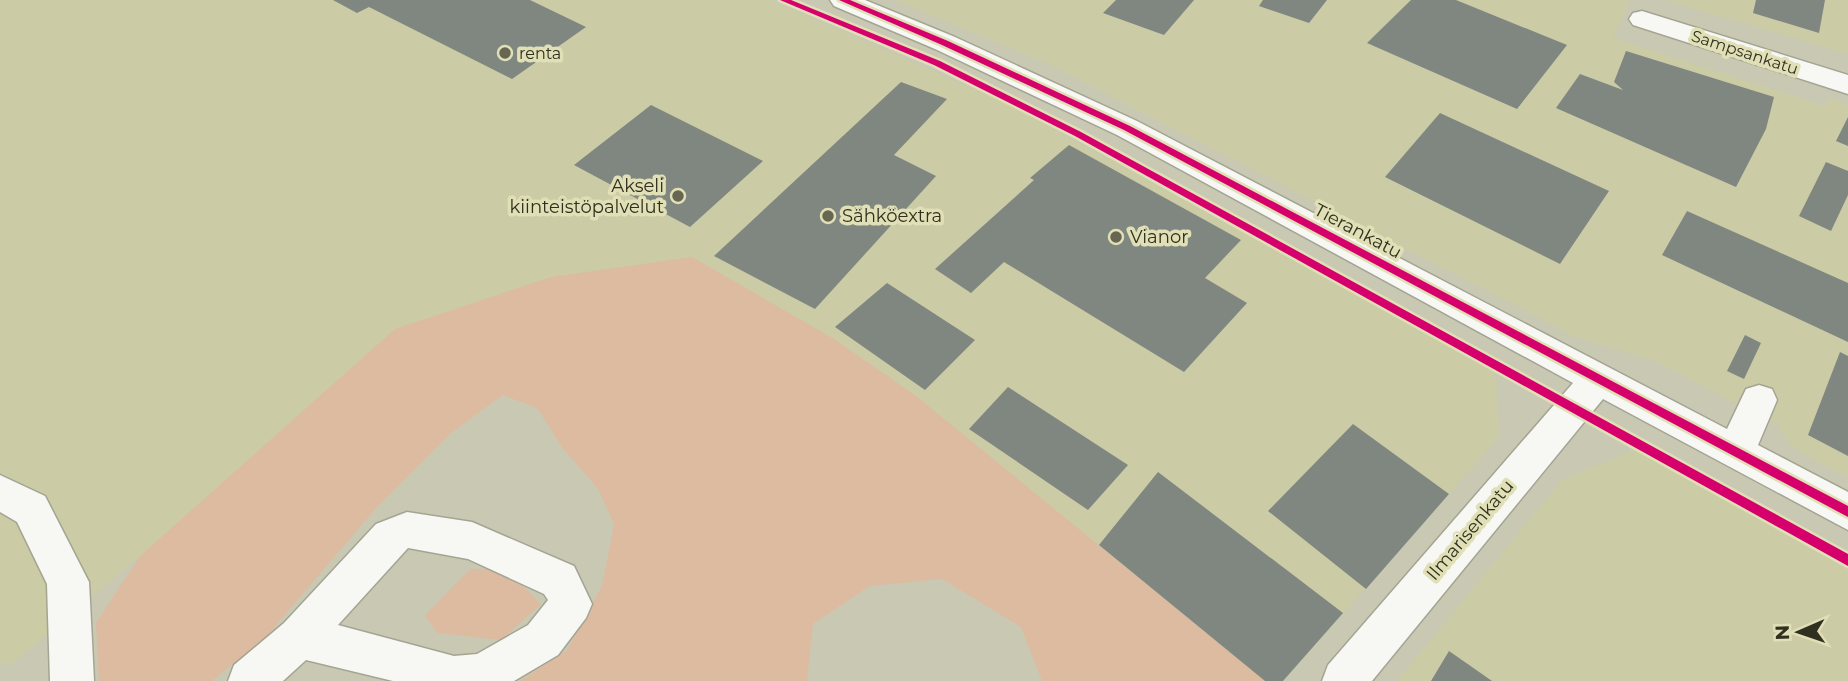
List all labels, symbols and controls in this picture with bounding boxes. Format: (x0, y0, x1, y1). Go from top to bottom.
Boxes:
street label: Sampsankatu (1689, 26, 1801, 79)
place label: renta (519, 44, 561, 63)
marker: renta (497, 45, 513, 61)
place label: Akseli kiinteistöpalvelut (509, 175, 664, 218)
marker: Akseli kiinteistöpalvelut (670, 188, 686, 204)
street label: Tierankatu (1310, 199, 1406, 263)
place label: Sähköextra (842, 205, 942, 227)
marker: Sähköextra (820, 208, 836, 224)
place label: Vianor (1130, 226, 1188, 248)
marker: Vianor (1108, 229, 1124, 245)
street label: Ilmarisenkatu (1422, 475, 1518, 585)
north arrow (1764, 597, 1834, 667)
text: N (1771, 624, 1794, 641)

